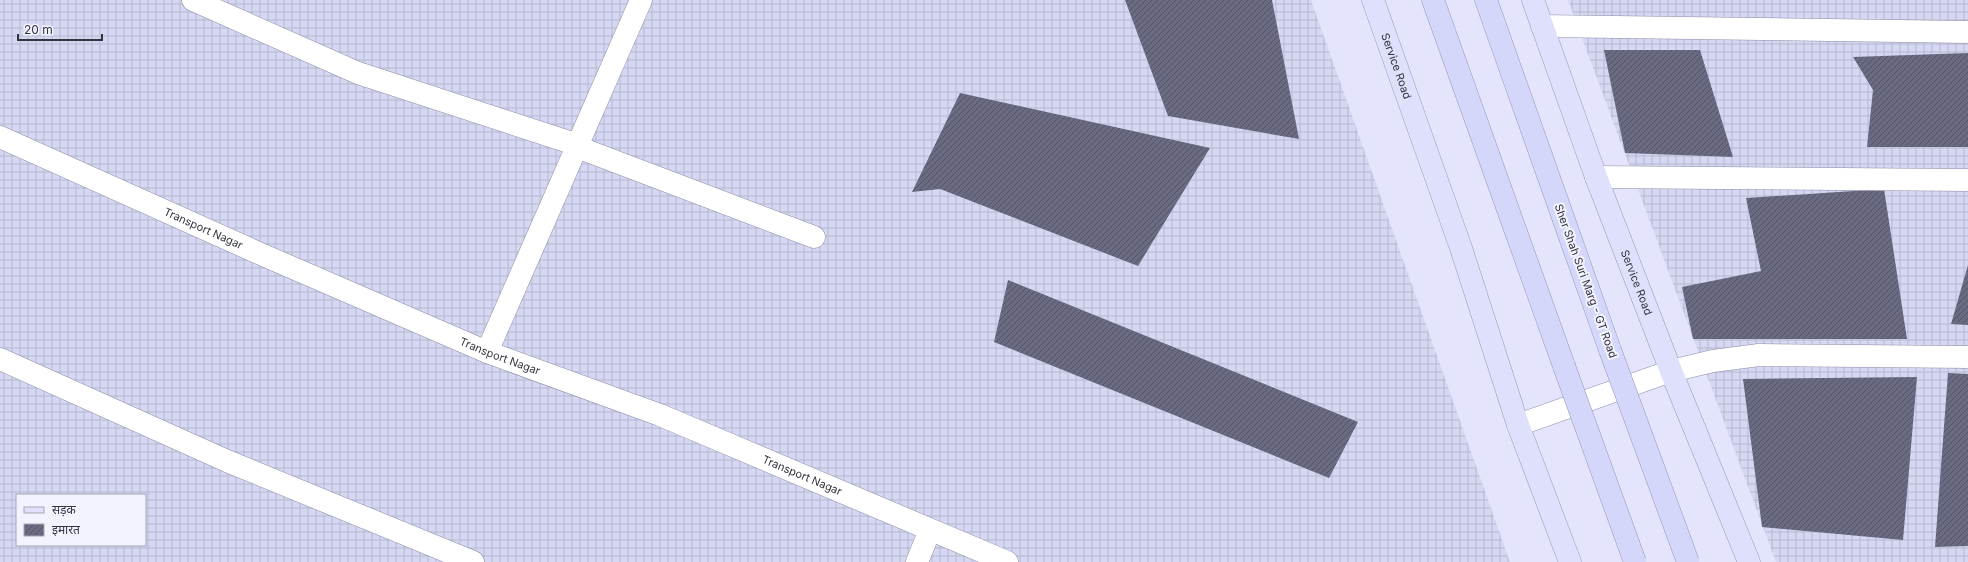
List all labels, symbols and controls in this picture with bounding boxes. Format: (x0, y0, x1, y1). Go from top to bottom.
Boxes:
scale bar (18, 16, 102, 42)
text: 20 m (24, 22, 53, 37)
street label: Service Road (1378, 31, 1415, 101)
street label: Sher Shah Suri Marg - GT Road (1552, 202, 1620, 360)
street label: Transport Nagar (162, 204, 245, 252)
street label: Service Road (1618, 248, 1656, 317)
street label: Transport Nagar (458, 334, 542, 378)
street label: Transport Nagar (760, 452, 844, 498)
legend (16, 494, 146, 546)
text: सड़क (52, 502, 77, 517)
text: इमारत (52, 522, 81, 537)

